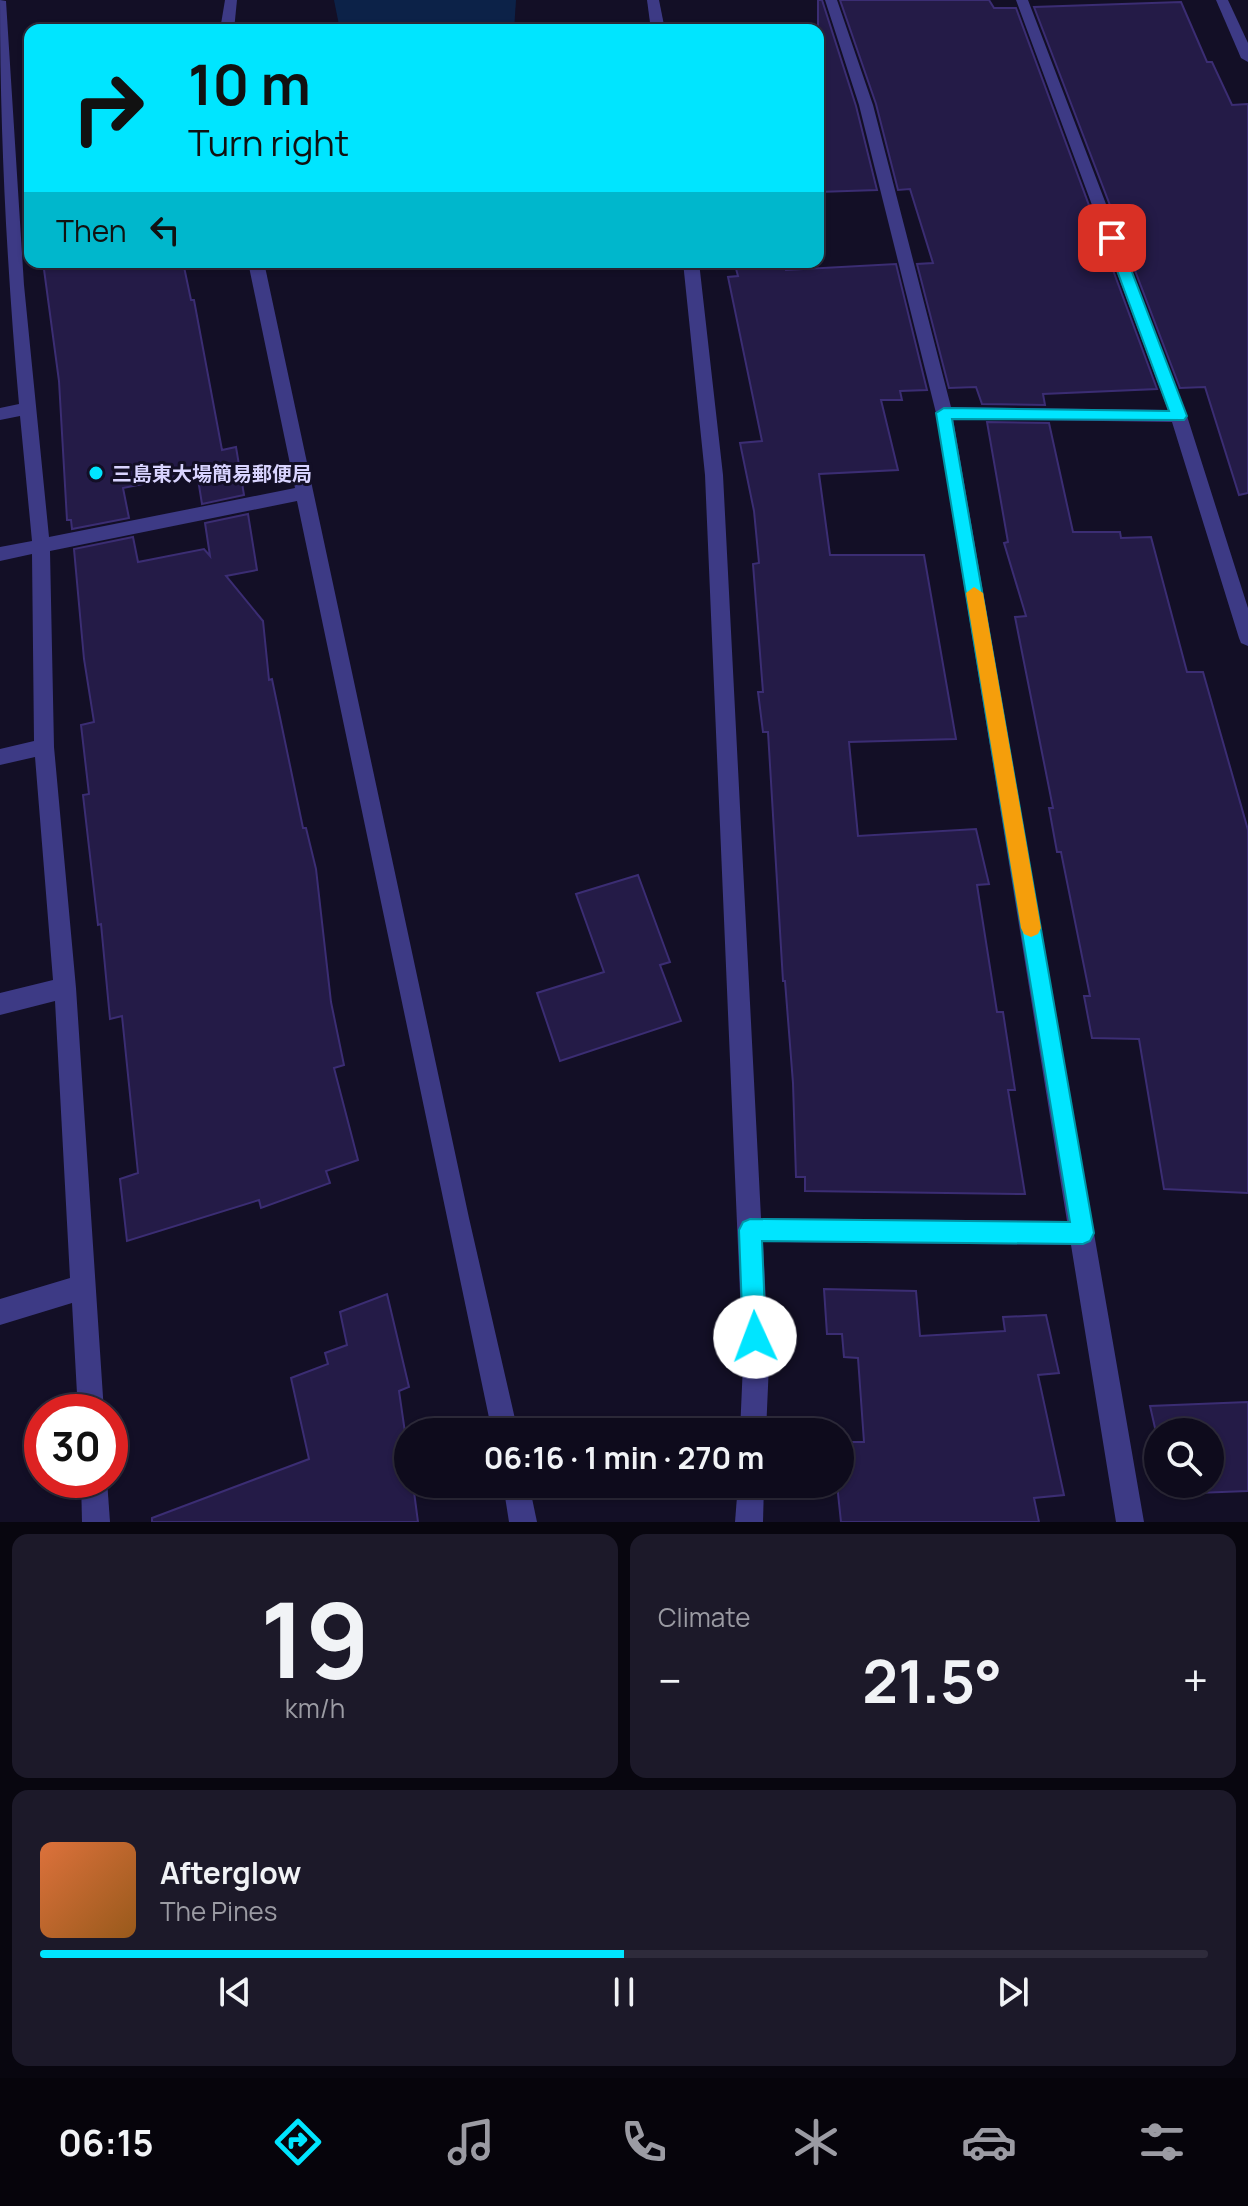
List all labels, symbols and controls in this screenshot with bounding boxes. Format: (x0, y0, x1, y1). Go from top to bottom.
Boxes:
text: 10 m (188, 45, 311, 122)
icon: right (56, 56, 160, 160)
text: Turn right (188, 118, 349, 167)
pin (1078, 204, 1146, 272)
icon: left (143, 208, 187, 252)
text: Then (56, 210, 127, 251)
icon: arrive (1090, 216, 1134, 260)
place label: 三島東大場簡易郵便局 (112, 460, 312, 487)
marker: 三島東大場簡易郵便局 (87, 464, 105, 482)
position arrow (713, 1295, 797, 1379)
speed limit sign: 30 (24, 1394, 128, 1498)
map controls (1144, 1418, 1224, 1498)
button: search (1144, 1418, 1224, 1498)
text: 06:16 · 1 min · 270 m (484, 1437, 764, 1478)
text: 19 (260, 1567, 370, 1709)
text: Climate (658, 1599, 750, 1635)
text: 21.5° (862, 1639, 1002, 1721)
text: − (658, 1650, 682, 1710)
text: + (1183, 1650, 1208, 1710)
text: km/h (285, 1690, 345, 1726)
text: Afterglow (160, 1852, 301, 1893)
text: The Pines (160, 1893, 277, 1929)
icon: previous (213, 1970, 257, 2014)
icon: pause (602, 1970, 646, 2014)
icon: next (991, 1970, 1035, 2014)
icon: directions (270, 2114, 326, 2170)
icon: music (443, 2114, 499, 2170)
icon: phone (616, 2114, 672, 2170)
icon: climate (788, 2114, 844, 2170)
icon: car (961, 2114, 1017, 2170)
icon: filters (1134, 2114, 1190, 2170)
text: 06:15 (58, 2118, 154, 2167)

